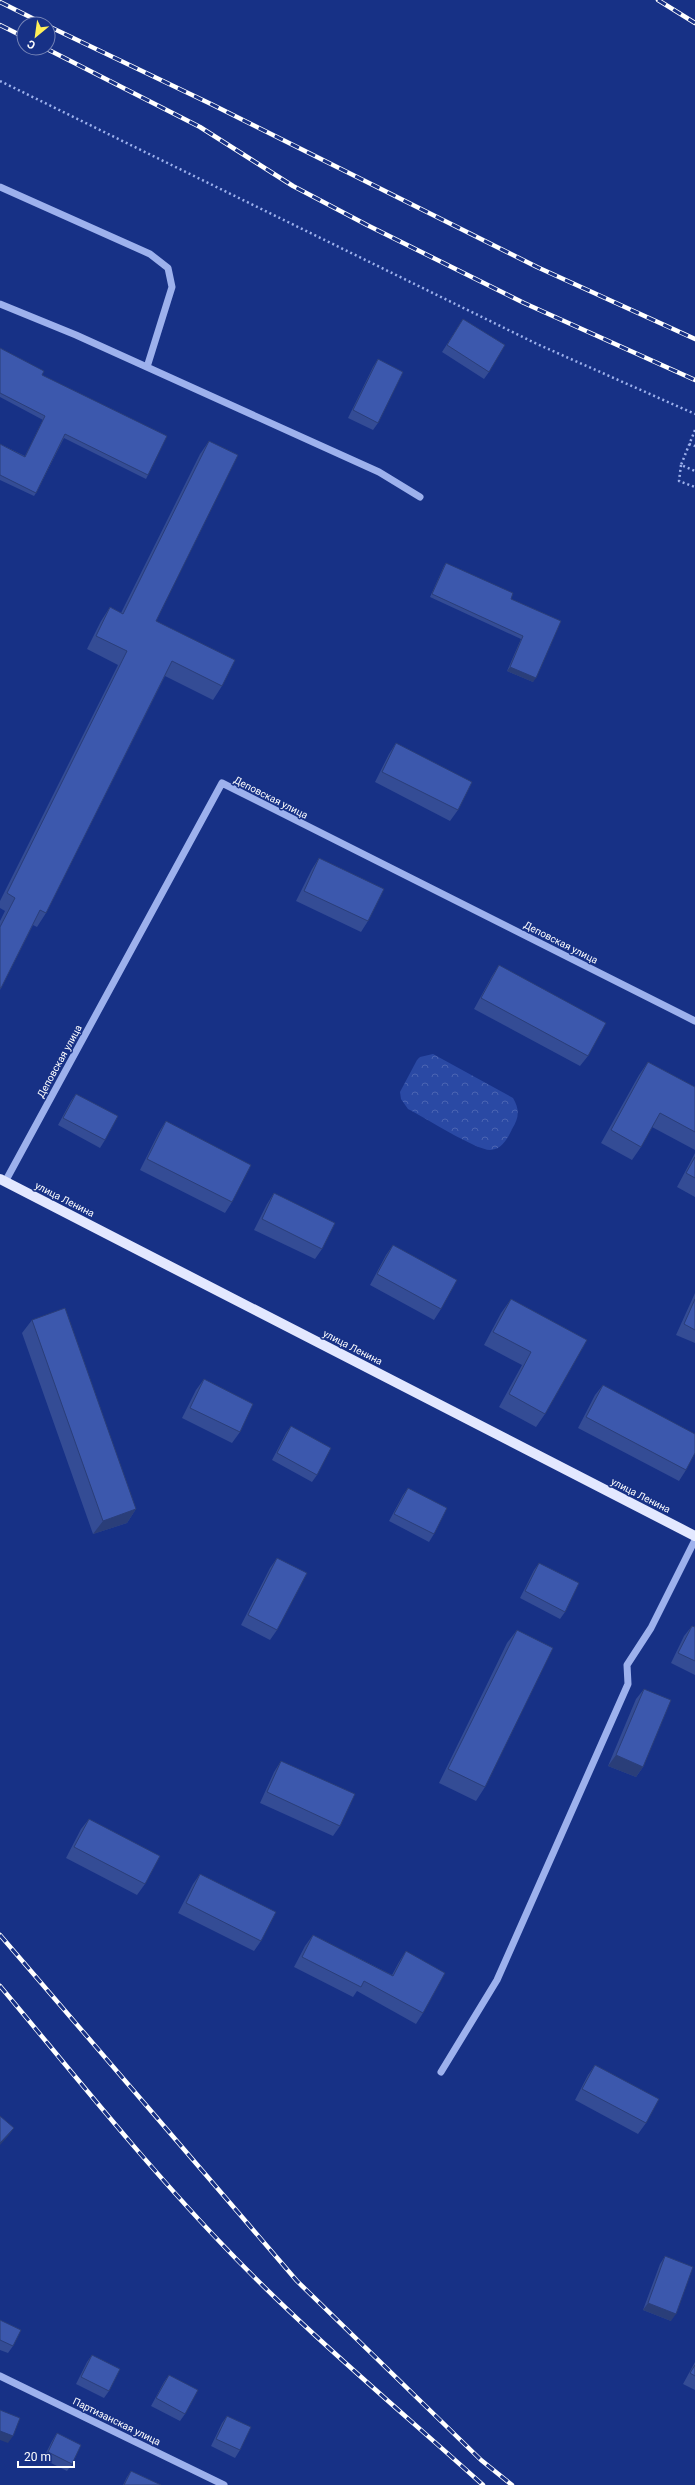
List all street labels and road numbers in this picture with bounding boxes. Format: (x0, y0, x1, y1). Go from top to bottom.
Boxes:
street label: Деповская улица (232, 774, 310, 821)
street label: Деповская улица (522, 919, 600, 966)
street label: Деповская улица (35, 1023, 84, 1100)
street label: улица Ленина (33, 1180, 96, 1219)
street label: улица Ленина (321, 1328, 384, 1367)
street label: улица Ленина (609, 1476, 672, 1515)
street label: Партизанская улица (71, 2395, 162, 2447)

